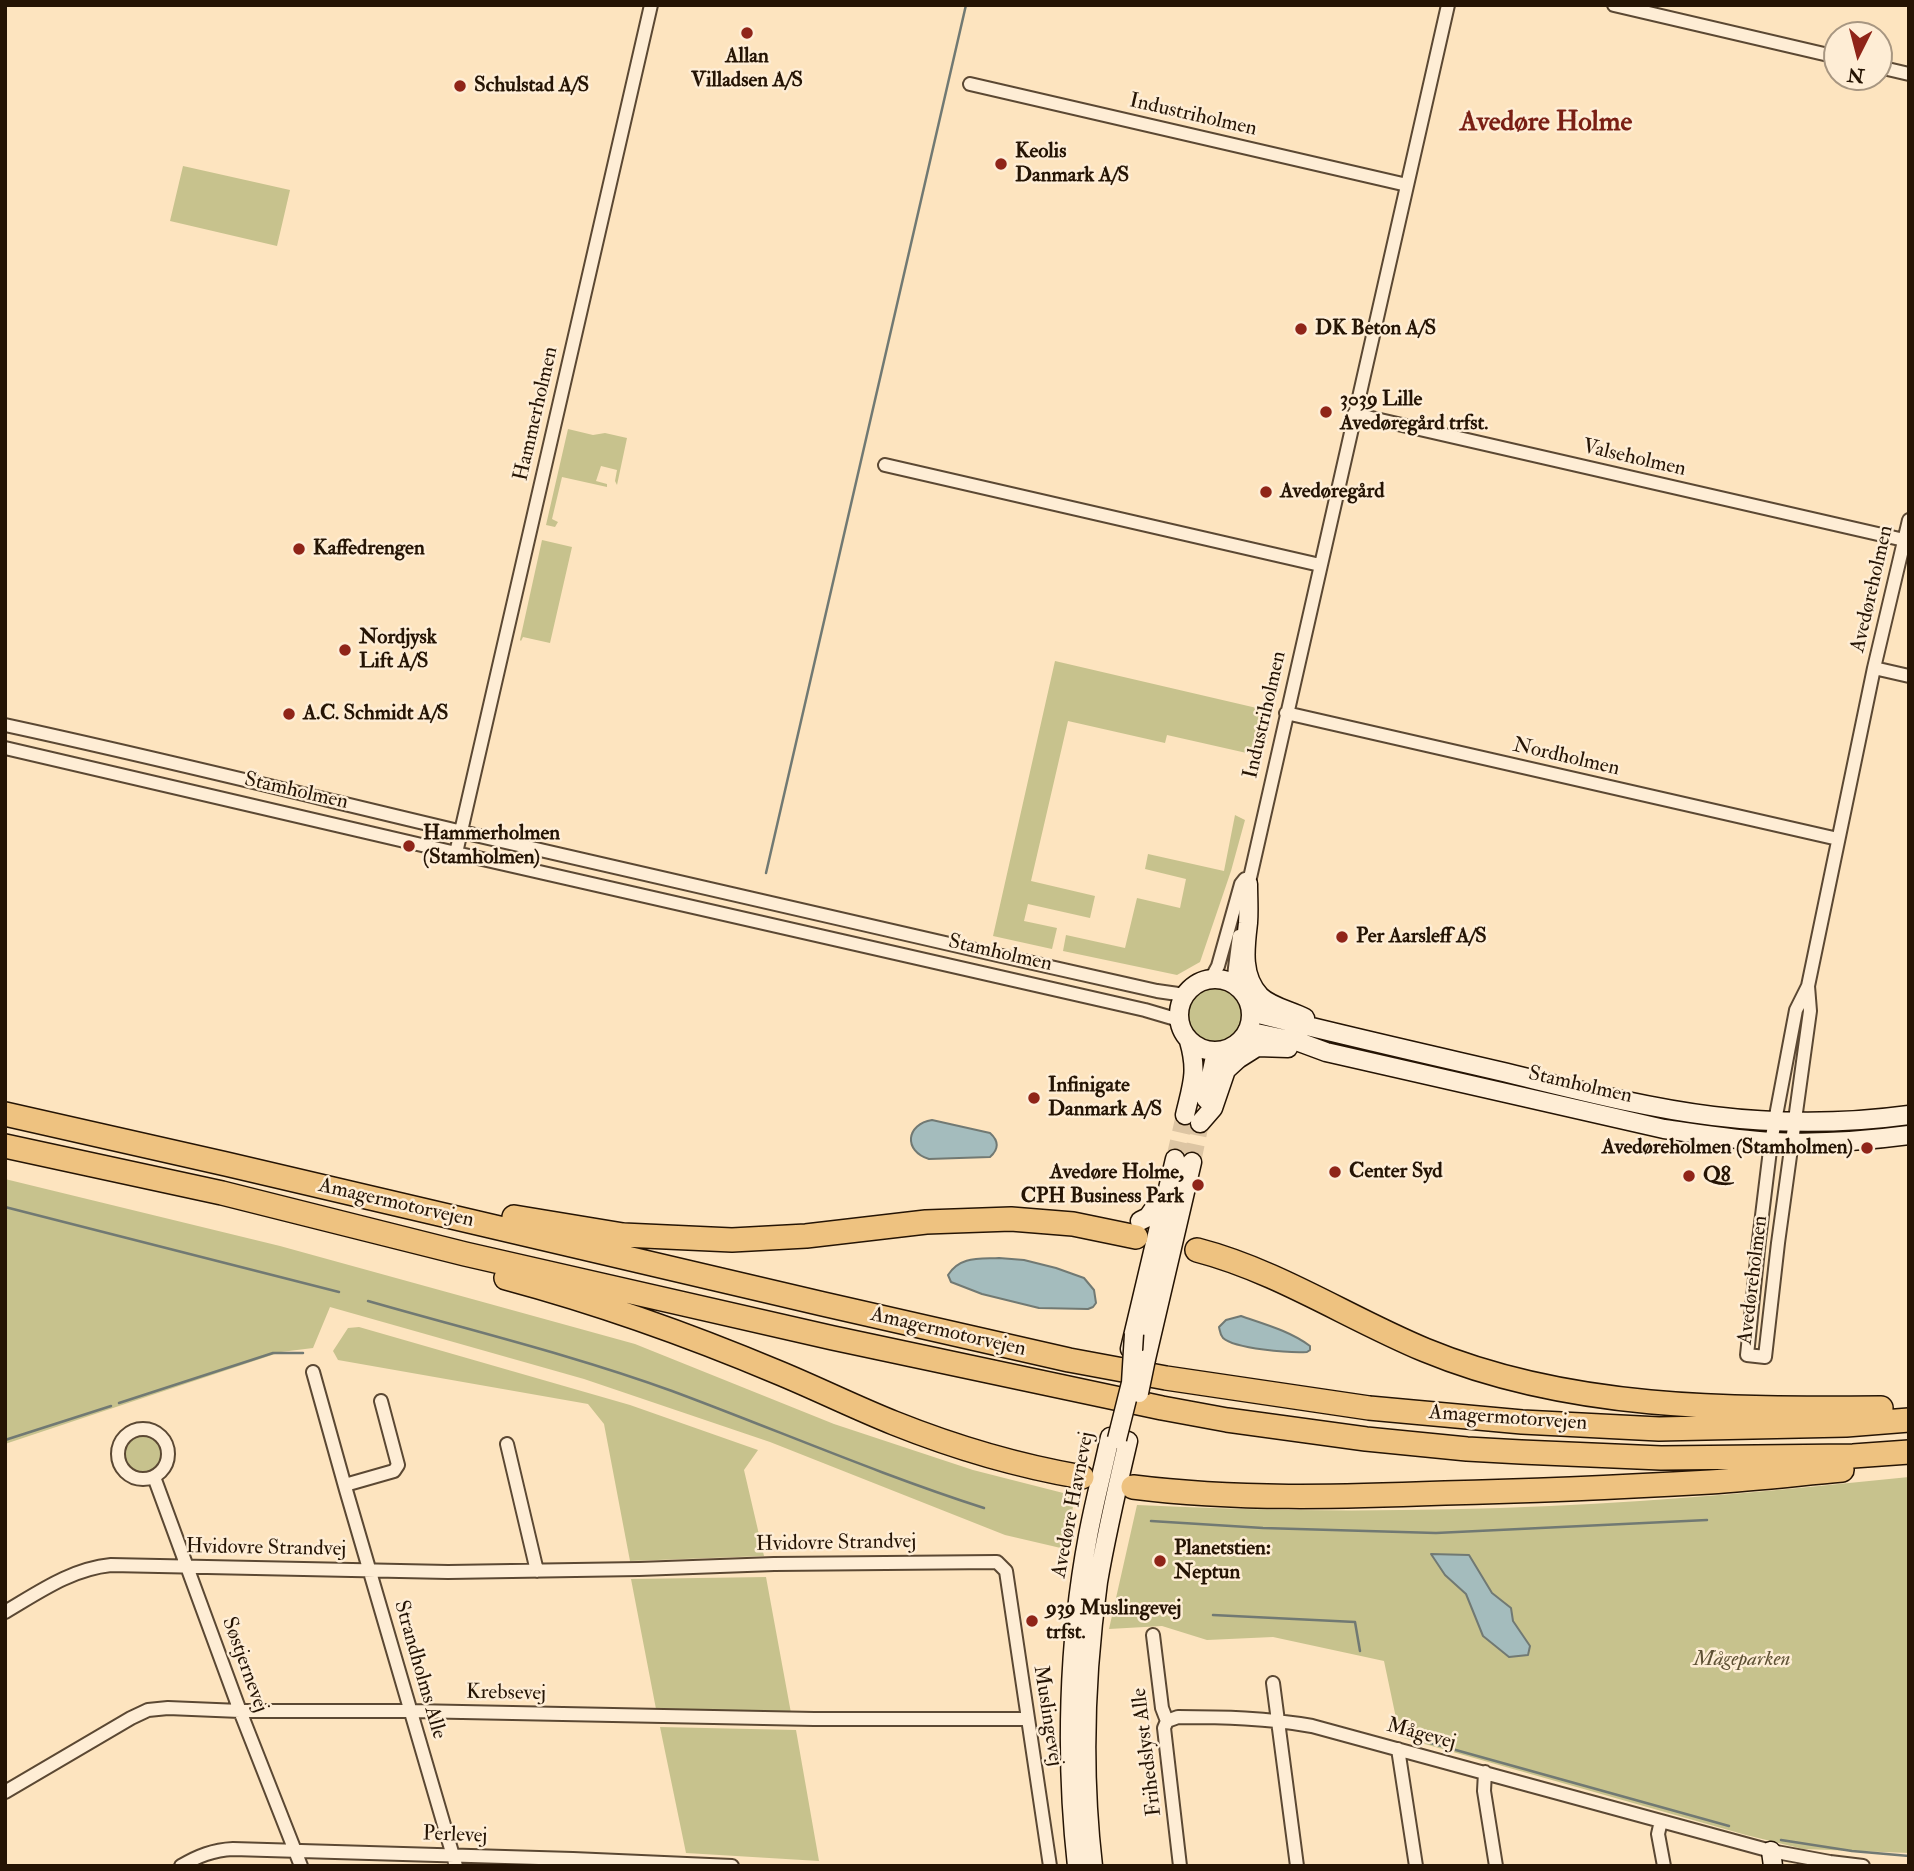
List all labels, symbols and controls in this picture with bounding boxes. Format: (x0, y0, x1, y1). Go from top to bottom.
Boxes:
north arrow (1823, 21, 1893, 91)
marker: Allan Villadsen A/S (739, 25, 755, 41)
place label: Allan Villadsen A/S (691, 44, 803, 94)
text: N (1846, 62, 1866, 88)
place label: Schulstad A/S (474, 73, 589, 99)
marker: Schulstad A/S (452, 78, 468, 94)
street label: Industriholmen (1127, 89, 1259, 143)
district label: Avedøre Holme (1460, 107, 1632, 141)
place label: Keolis Danmark A/S (1015, 139, 1129, 189)
marker: Keolis Danmark A/S (993, 156, 1009, 172)
place label: DK Beton A/S (1315, 316, 1436, 342)
marker: DK Beton A/S (1293, 321, 1309, 337)
street label: Hammerholmen (509, 344, 565, 484)
place label: 3039 Lille Avedøregård trfst. (1340, 387, 1488, 437)
marker: 3039 Lille Avedøregård trfst. (1318, 404, 1334, 420)
street label: Valseholmen (1580, 435, 1688, 483)
place label: Avedøregård (1280, 479, 1384, 505)
marker: Avedøregård (1258, 484, 1274, 500)
street label: Avedøreholmen (1846, 523, 1900, 655)
place label: Kaffedrengen (313, 536, 425, 562)
marker: Kaffedrengen (291, 541, 307, 557)
place label: Nordjysk Lift A/S (359, 625, 437, 675)
marker: Nordjysk Lift A/S (337, 642, 353, 658)
street label: Industriholmen (1239, 649, 1293, 781)
place label: A.C. Schmidt A/S (303, 701, 449, 727)
marker: A.C. Schmidt A/S (281, 706, 297, 722)
street label: Nordholmen (1510, 733, 1622, 783)
street label: Stamholmen (242, 768, 350, 816)
place label: Hammerholmen (Stamholmen) (423, 821, 560, 871)
marker: Hammerholmen (Stamholmen) (401, 838, 417, 854)
place label: Per Aarsleff A/S (1356, 924, 1487, 950)
marker: Per Aarsleff A/S (1334, 929, 1350, 945)
street label: Stamholmen (946, 930, 1054, 978)
street label: Stamholmen (1526, 1062, 1634, 1110)
place label: Infinigate Danmark A/S (1048, 1073, 1162, 1123)
marker: Infinigate Danmark A/S (1026, 1090, 1042, 1106)
place label: Avedøreholmen (Stamholmen) (1602, 1135, 1853, 1161)
marker: Avedøreholmen (Stamholmen) (1859, 1140, 1875, 1156)
place label: Center Syd (1349, 1159, 1443, 1185)
place label: Avedøre Holme, CPH Business Park (1021, 1160, 1184, 1210)
place label: Q8 (1703, 1163, 1731, 1189)
marker: Center Syd (1327, 1164, 1343, 1180)
marker: Q8 (1681, 1168, 1697, 1184)
street label: Amagermotorvejen (316, 1174, 476, 1234)
marker: Avedøre Holme, CPH Business Park (1190, 1177, 1206, 1193)
street label: Avedøreholmen (1734, 1214, 1774, 1346)
street label: Amagermotorvejen (868, 1303, 1028, 1363)
street label: Amagermotorvejen (1428, 1401, 1588, 1437)
street label: Avedøre Havnevej (1047, 1430, 1101, 1580)
street label: Hvidovre Strandvej (756, 1530, 916, 1558)
street label: Hvidovre Strandvej (186, 1535, 346, 1563)
place label: Planetstien: Neptun (1174, 1536, 1271, 1586)
marker: Planetstien: Neptun (1152, 1553, 1168, 1569)
place label: 939 Muslingevej trfst. (1046, 1596, 1181, 1646)
street label: Strandholms Alle (387, 1598, 451, 1742)
marker: 939 Muslingevej trfst. (1024, 1613, 1040, 1629)
street label: Søstjernevej (215, 1614, 273, 1716)
park label: Mågeparken (1694, 1647, 1790, 1673)
street label: Muslingevej (1027, 1664, 1067, 1768)
street label: Krebsevej (466, 1681, 546, 1707)
street label: Frihedslyst Alle (1128, 1686, 1168, 1818)
street label: Mågevej (1384, 1714, 1458, 1756)
street label: Perlevej (422, 1822, 488, 1850)

